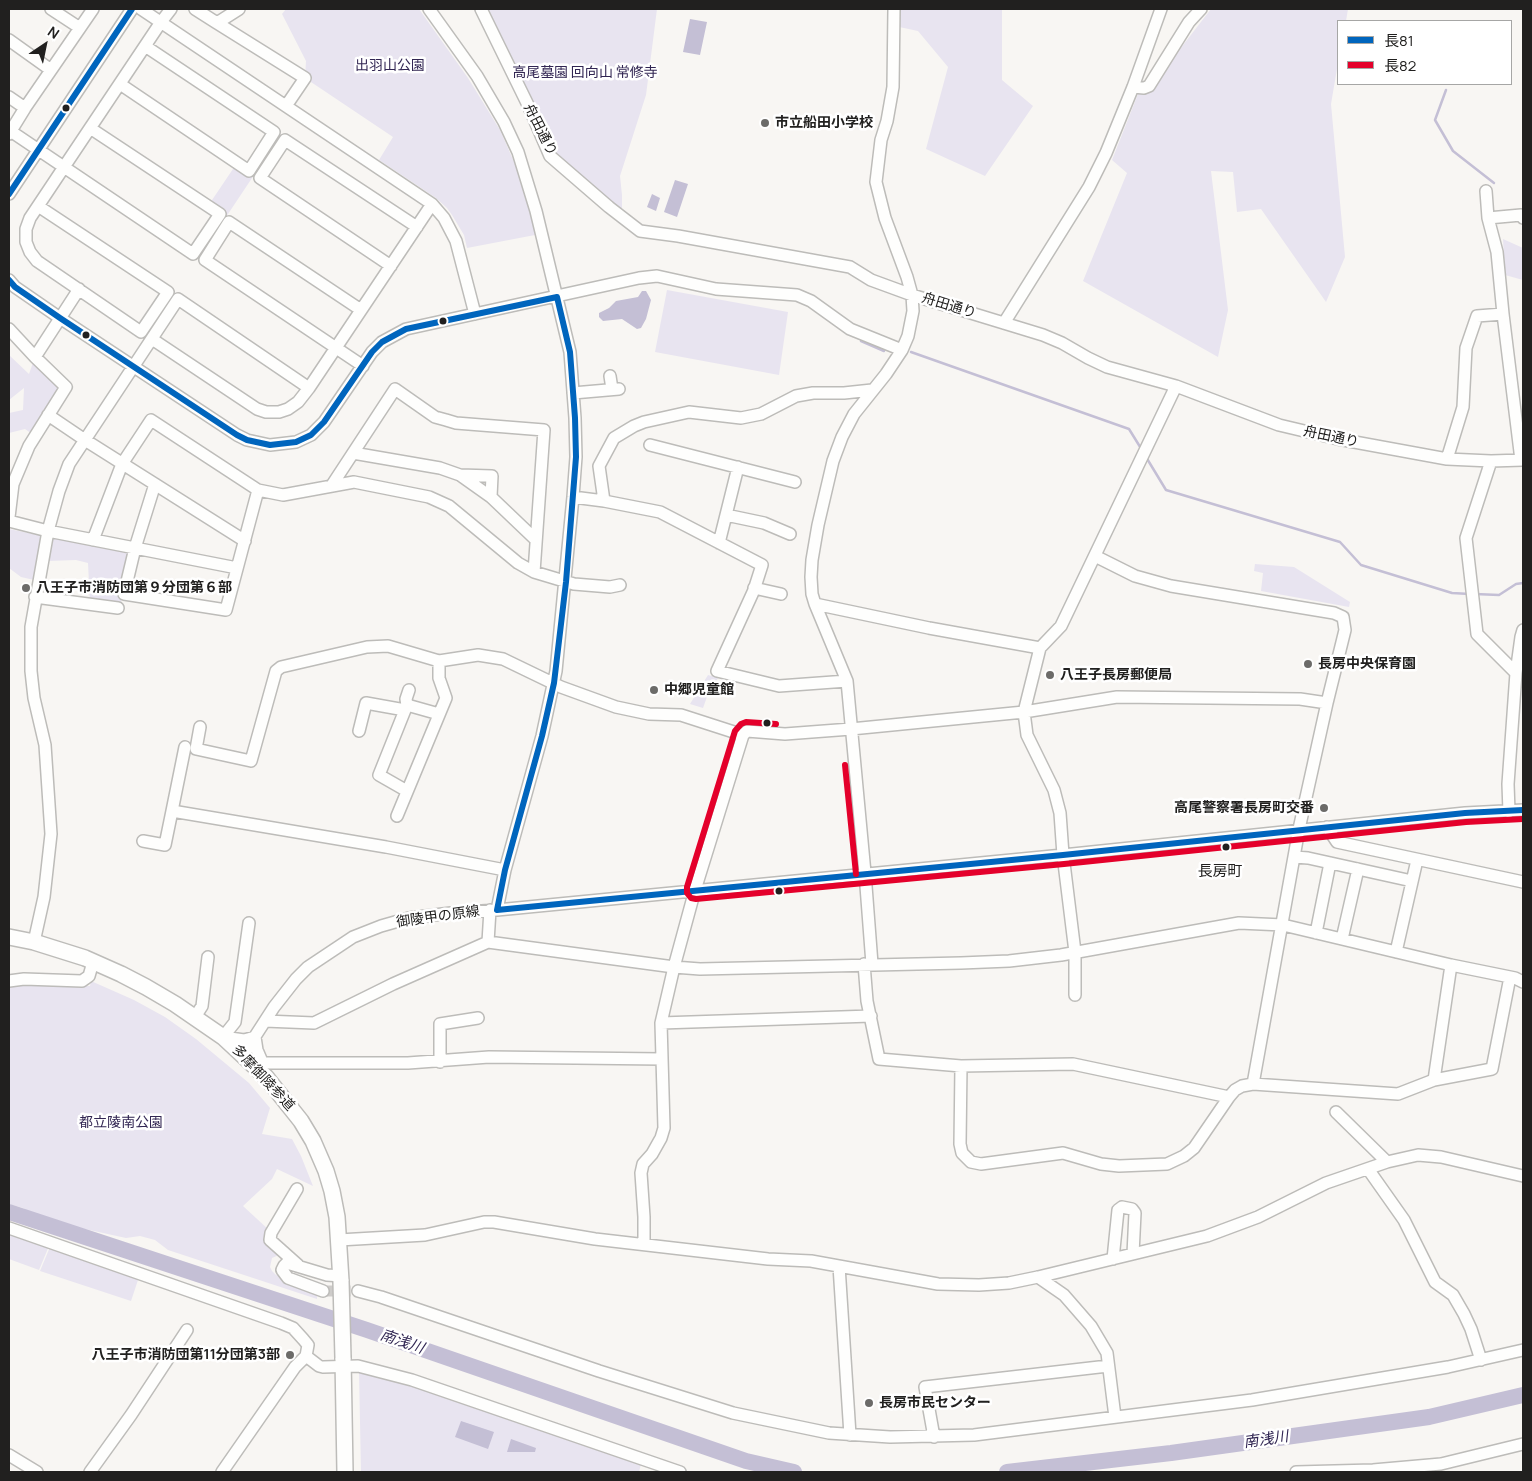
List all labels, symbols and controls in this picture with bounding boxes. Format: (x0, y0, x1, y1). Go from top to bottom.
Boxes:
north arrow (20, 20, 70, 70)
legend (1337, 20, 1512, 85)
text: N (44, 21, 63, 43)
text: 長81 (1384, 30, 1414, 51)
text: 長82 (1384, 55, 1416, 76)
park label: 出羽山公園 (355, 58, 425, 74)
park label: 高尾墓園 回向山 常修寺 (512, 65, 658, 81)
street label: 舟田通り (520, 101, 560, 159)
unlabelled marker (61, 103, 71, 113)
place label: 市立船田小学校 (775, 115, 873, 131)
marker: 市立船田小学校 (759, 117, 771, 129)
street label: 舟田通り (920, 290, 978, 322)
unlabelled marker (438, 316, 448, 326)
unlabelled marker (81, 330, 91, 340)
street label: 舟田通り (1302, 423, 1360, 451)
place label: 八王子市消防団第９分団第６部 (36, 580, 232, 596)
marker: 八王子市消防団第９分団第６部 (20, 582, 32, 594)
place label: 長房中央保育園 (1318, 656, 1416, 672)
marker: 長房中央保育園 (1302, 658, 1314, 670)
place label: 八王子長房郵便局 (1060, 667, 1172, 683)
marker: 八王子長房郵便局 (1044, 669, 1056, 681)
place label: 中郷児童館 (664, 682, 734, 698)
marker: 中郷児童館 (648, 684, 660, 696)
unlabelled marker (762, 718, 772, 728)
place label: 高尾警察署長房町交番 (1174, 800, 1314, 816)
marker: 高尾警察署長房町交番 (1318, 802, 1330, 814)
unlabelled marker (1221, 842, 1231, 852)
district label: 長房町 (1198, 863, 1242, 881)
unlabelled marker (774, 886, 784, 896)
street label: 御陵甲の原線 (395, 903, 481, 931)
street label: 多摩御陵参道 (228, 1042, 298, 1114)
park label: 都立陵南公園 (79, 1115, 163, 1131)
water label: 南浅川 (378, 1326, 426, 1358)
place label: 八王子市消防団第11分団第3部 (92, 1347, 280, 1363)
marker: 八王子市消防団第11分団第3部 (284, 1349, 296, 1361)
place label: 長房市民センター (879, 1395, 991, 1411)
marker: 長房市民センター (863, 1397, 875, 1409)
water label: 南浅川 (1242, 1428, 1290, 1452)

